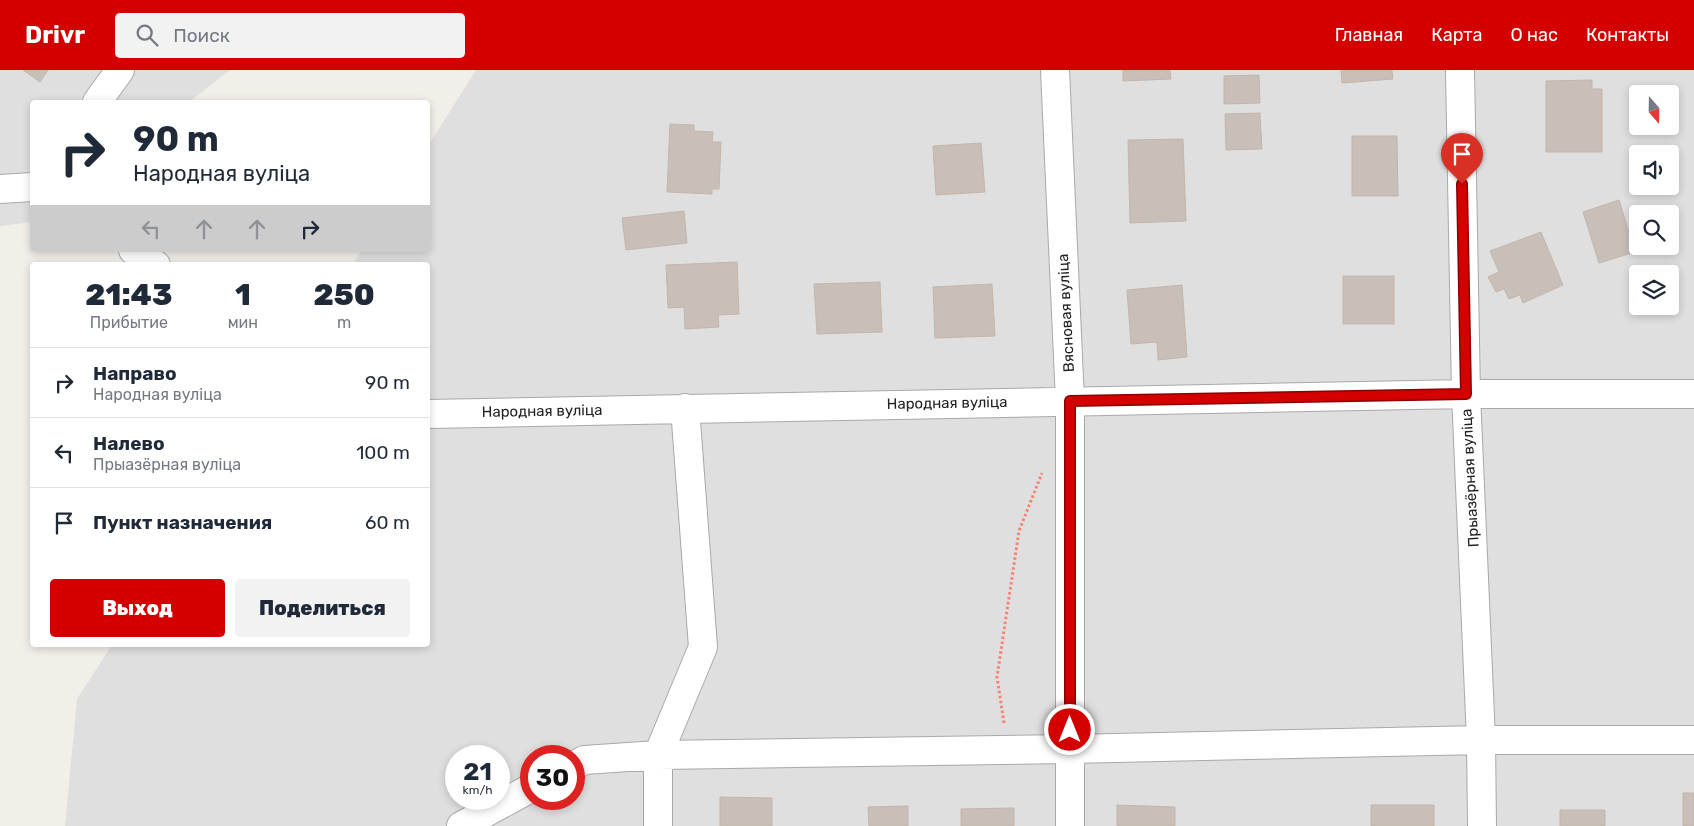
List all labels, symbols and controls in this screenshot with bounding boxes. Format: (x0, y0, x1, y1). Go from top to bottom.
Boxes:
search box (115, 13, 465, 58)
text: Drivr (25, 21, 85, 49)
icon: search (133, 21, 161, 49)
text: Поиск (173, 24, 230, 47)
text: Главная (1335, 24, 1403, 46)
text: Карта (1431, 24, 1483, 46)
text: О нас (1511, 24, 1558, 46)
text: Контакты (1586, 24, 1669, 46)
north arrow (1629, 85, 1679, 135)
map controls (1629, 85, 1679, 315)
text: 90 m (133, 118, 219, 160)
icon: right (50, 120, 115, 185)
pin (1441, 133, 1483, 184)
icon: arrive (1448, 140, 1476, 168)
button: sound (1629, 145, 1679, 195)
text: Народная вуліца (133, 160, 310, 187)
button: search (1629, 205, 1679, 255)
icon: left (137, 215, 165, 243)
icon: ahead (190, 215, 218, 243)
icon: ahead (243, 215, 271, 243)
icon: right (296, 215, 324, 243)
street label: Вясновая вуліца (1054, 253, 1078, 373)
button: layers (1629, 265, 1679, 315)
text: 21:43 (85, 277, 172, 313)
text: 1 (235, 277, 251, 313)
text: 250 (313, 277, 375, 313)
text: Прибытие (90, 313, 168, 332)
text: мин (228, 313, 258, 332)
text: m (337, 313, 351, 332)
text: Направо (93, 362, 177, 385)
icon: right (50, 369, 78, 397)
text: 90 m (365, 371, 410, 394)
text: Народная вуліца (93, 385, 222, 404)
street label: Народная вуліца (886, 393, 1008, 413)
street label: Народная вуліца (481, 401, 603, 421)
street label: Прыазёрная вуліца (1457, 408, 1483, 548)
text: Налево (93, 432, 165, 455)
icon: left (50, 439, 78, 467)
text: 100 m (356, 441, 410, 464)
text: Прыазёрная вуліца (93, 455, 241, 474)
icon: arrive (50, 509, 78, 537)
text: Пункт назначения (93, 511, 272, 534)
text: 60 m (365, 511, 410, 534)
button: Выход (50, 579, 225, 637)
button: Поделиться (235, 579, 410, 637)
position arrow (1043, 703, 1095, 755)
speed limit sign: 30 (520, 745, 585, 810)
text: 21 (463, 757, 492, 786)
text: km/h (463, 783, 492, 797)

